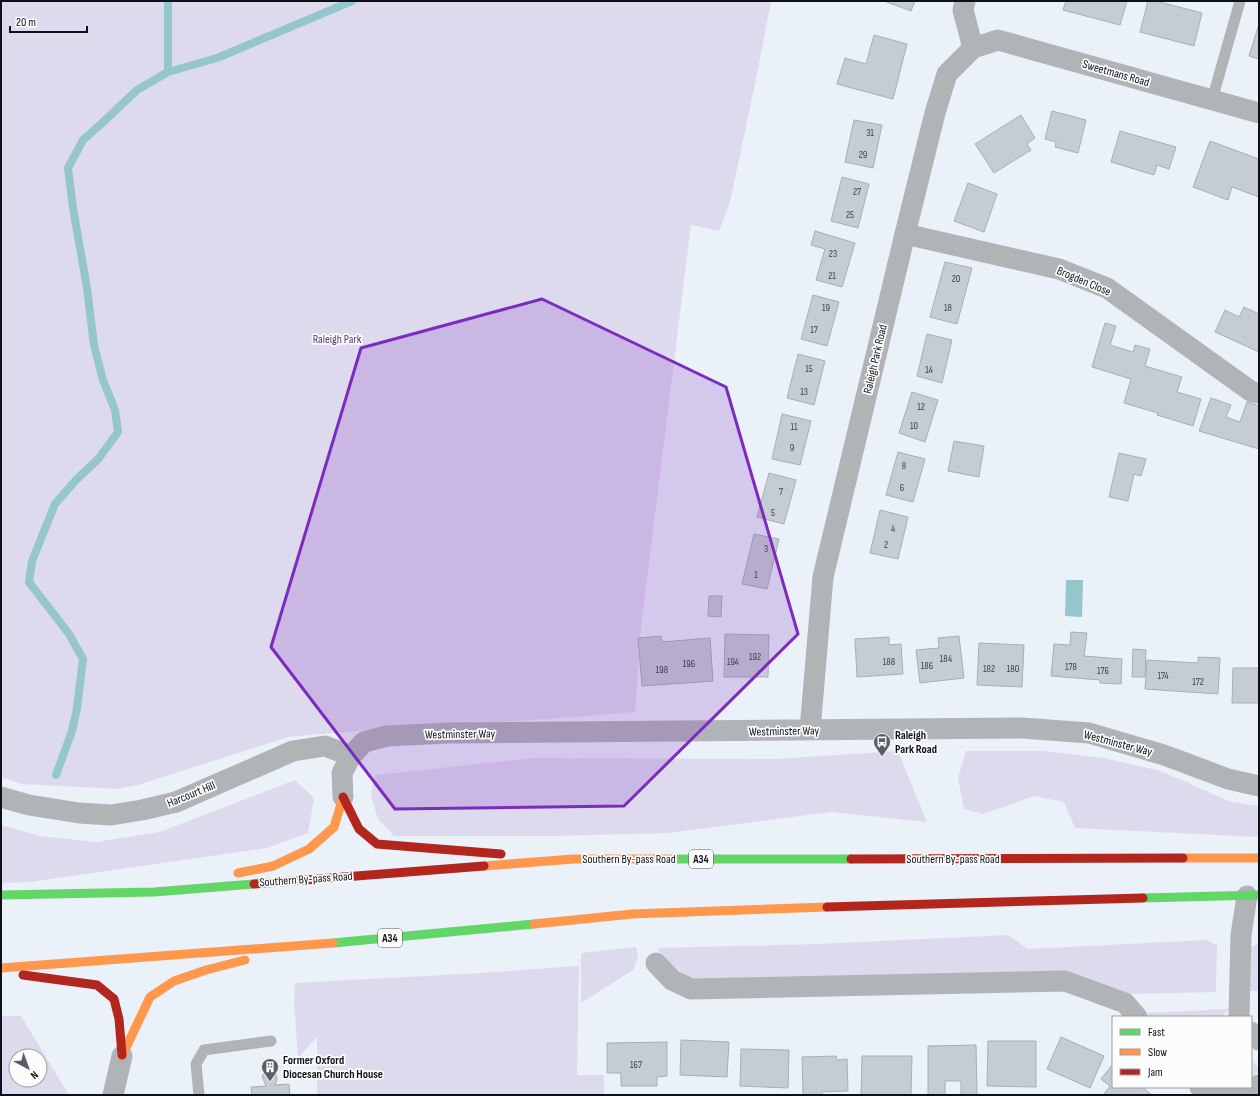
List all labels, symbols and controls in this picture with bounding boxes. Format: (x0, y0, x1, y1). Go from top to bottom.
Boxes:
scale bar (10, 8, 87, 34)
text: 20 m (16, 15, 36, 30)
street label: Sweetmans Road (1081, 57, 1151, 90)
house number: 31 (866, 127, 874, 139)
house number: 29 (859, 149, 867, 161)
house number: 27 (853, 186, 861, 198)
house number: 25 (846, 209, 854, 221)
house number: 23 (829, 248, 837, 260)
street label: Brogden Close (1054, 263, 1113, 300)
house number: 21 (828, 270, 836, 282)
house number: 20 (952, 273, 960, 285)
house number: 19 (822, 302, 830, 314)
house number: 18 (944, 302, 952, 314)
street label: Raleigh Park Road (860, 323, 891, 395)
house number: 17 (810, 324, 818, 336)
park label: Raleigh Park (313, 332, 362, 347)
house number: 15 (805, 363, 813, 375)
house number: 14 (925, 364, 933, 376)
house number: 13 (800, 386, 808, 398)
house number: 12 (917, 401, 925, 413)
house number: 10 (910, 420, 918, 432)
house number: 11 (791, 421, 798, 433)
house number: 9 (790, 442, 794, 454)
house number: 8 (902, 460, 906, 472)
house number: 6 (900, 482, 904, 494)
house number: 7 (779, 486, 783, 498)
house number: 5 (771, 507, 775, 519)
house number: 4 (891, 523, 895, 535)
house number: 2 (884, 539, 888, 551)
house number: 3 (764, 543, 768, 555)
house number: 1 (754, 569, 758, 581)
house number: 192 (749, 651, 761, 663)
house number: 184 (940, 653, 952, 665)
house number: 194 (727, 656, 739, 668)
house number: 188 (883, 656, 895, 668)
house number: 196 (683, 658, 695, 670)
house number: 186 (921, 660, 933, 672)
house number: 178 (1065, 661, 1077, 673)
house number: 182 (983, 663, 995, 675)
house number: 180 (1007, 663, 1019, 675)
house number: 198 (656, 664, 668, 676)
house number: 176 (1097, 665, 1109, 677)
house number: 174 (1157, 670, 1169, 682)
house number: 172 (1192, 676, 1204, 688)
street label: Westminster Way (749, 723, 820, 740)
street label: Westminster Way (425, 726, 496, 743)
street label: Westminster Way (1082, 727, 1154, 760)
place label: Raleigh Park Road (895, 728, 937, 757)
bus stop icon: Raleigh Park Road (872, 732, 892, 757)
street label: Harcourt Hill (165, 778, 217, 811)
road number: A34 (689, 850, 713, 868)
street label: Southern By-pass Road (582, 852, 676, 867)
street label: Southern By-pass Road (906, 852, 1000, 867)
street label: Southern By-pass Road (259, 869, 353, 890)
road number: A34 (378, 929, 402, 947)
legend (1112, 1016, 1252, 1088)
text: Fast (1148, 1025, 1165, 1040)
text: Slow (1148, 1045, 1167, 1060)
north arrow (8, 1048, 48, 1088)
place label: Former Oxford Diocesan Church House (283, 1053, 383, 1082)
building icon: Former Oxford Diocesan Church House (260, 1057, 280, 1082)
house number: 167 (630, 1059, 642, 1071)
text: Jam (1147, 1065, 1163, 1080)
text: N (28, 1068, 41, 1082)

